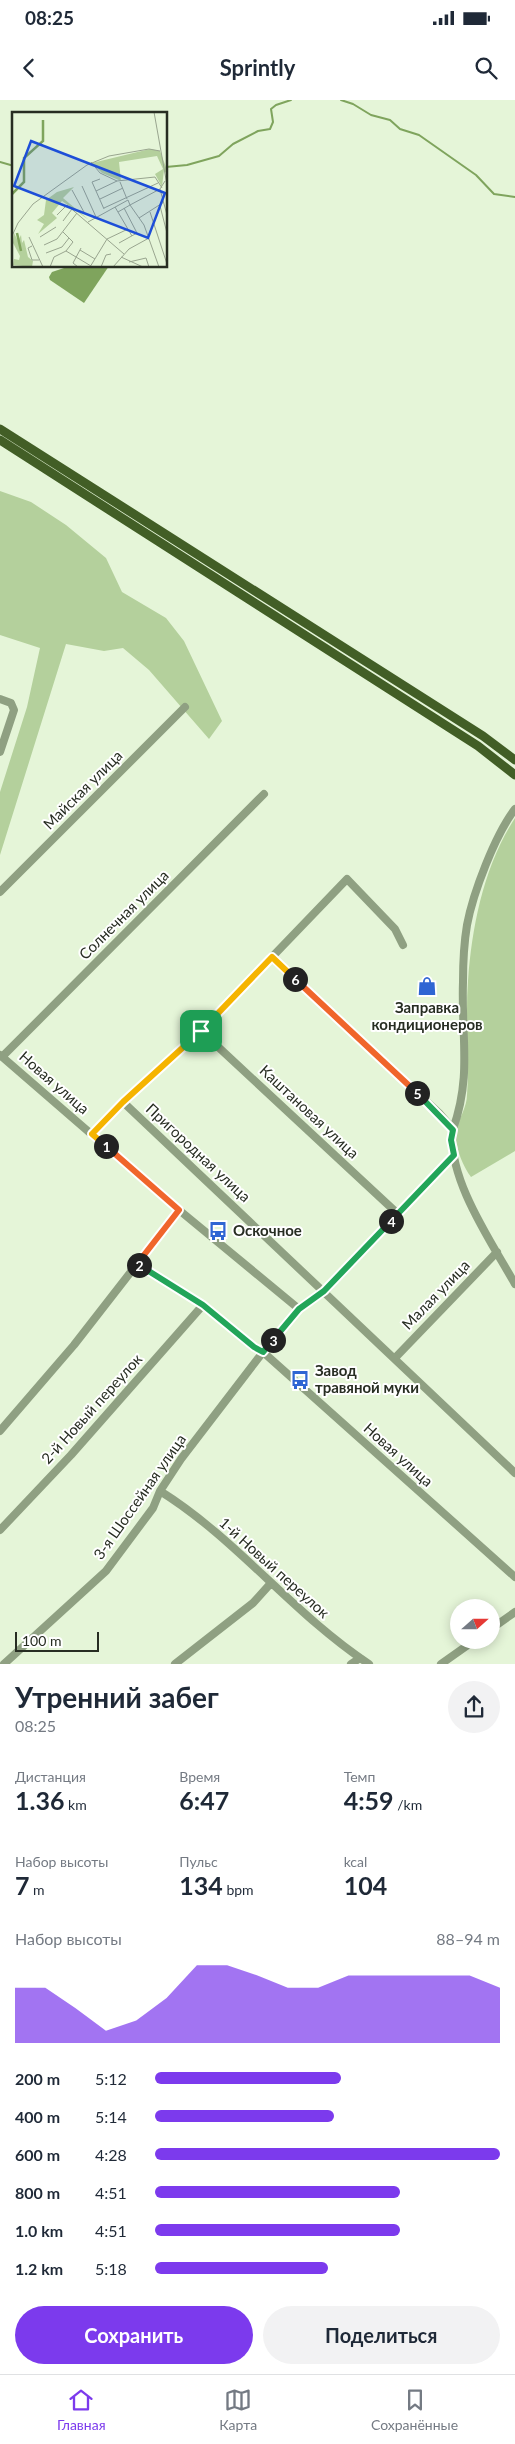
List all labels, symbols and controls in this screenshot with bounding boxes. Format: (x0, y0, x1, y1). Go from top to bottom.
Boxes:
text: 08:25 (25, 6, 74, 29)
icon: back (15, 54, 43, 82)
text: Sprintly (220, 54, 295, 81)
icon: search (472, 54, 500, 82)
inset map (12, 112, 168, 268)
street label: Майская улица (39, 746, 126, 833)
street label: Солнечная улица (75, 866, 172, 963)
pin: 6 (282, 966, 308, 992)
text: 6 (291, 971, 300, 988)
shop icon: Заправка кондиционеров (416, 975, 438, 997)
place label: Заправка кондиционеров (371, 998, 483, 1033)
pin (180, 1010, 222, 1052)
icon: arrive (187, 1017, 215, 1045)
street label: Новая улица (16, 1047, 93, 1118)
street label: Каштановая улица (256, 1061, 363, 1162)
pin: 5 (404, 1080, 430, 1106)
text: 5 (413, 1085, 422, 1102)
street label: Пригородная улица (143, 1099, 255, 1205)
pin: 1 (94, 1134, 118, 1158)
text: 1 (102, 1138, 111, 1155)
pin: 4 (378, 1208, 404, 1234)
text: 4 (387, 1213, 396, 1230)
bus stop icon: Оскочное (207, 1220, 229, 1242)
place label: Оскочное (233, 1221, 302, 1239)
pin: 2 (126, 1252, 152, 1278)
street label: Малая улица (398, 1256, 473, 1333)
text: 2 (135, 1257, 144, 1274)
pin: 3 (260, 1328, 286, 1352)
text: 3 (269, 1332, 278, 1349)
street label: 2-й Новый переулок (37, 1349, 146, 1467)
place label: Завод травяной муки (315, 1361, 419, 1396)
bus stop icon: Завод травяной муки (289, 1369, 311, 1391)
street label: Новая улица (360, 1419, 437, 1490)
street label: 3-я Шоссейная улица (89, 1430, 189, 1562)
street label: 1-й Новый переулок (216, 1513, 334, 1622)
north arrow (450, 1599, 500, 1649)
map controls (450, 1599, 500, 1649)
scale bar (15, 1629, 99, 1652)
text: 100 m (22, 1632, 61, 1649)
text: Утренний забег (15, 1680, 219, 1714)
button: share (448, 1681, 500, 1733)
text: 08:25 (15, 1716, 56, 1735)
text: Дистанция (15, 1768, 86, 1785)
text: Время (179, 1768, 220, 1785)
text: Темп (344, 1768, 375, 1785)
text: 1.36 (15, 1785, 64, 1815)
text: 6:47 (179, 1785, 229, 1815)
text: 4:59 (344, 1785, 394, 1815)
text: km (64, 1796, 87, 1813)
text: /km (394, 1796, 422, 1813)
text: Набор высоты (15, 1853, 108, 1870)
text: Пульс (179, 1853, 218, 1870)
text: kcal (344, 1853, 367, 1870)
text: 7 (15, 1870, 30, 1900)
text: 134 (179, 1870, 223, 1900)
text: 104 (344, 1870, 387, 1900)
text: m (30, 1881, 45, 1898)
text: bpm (223, 1881, 254, 1898)
text: Набор высоты (15, 1929, 122, 1948)
text: 88–94 m (436, 1929, 500, 1948)
text: 200 m (15, 2069, 60, 2088)
text: 5:12 (95, 2069, 127, 2088)
text: 400 m (15, 2107, 60, 2126)
text: 5:14 (95, 2107, 127, 2126)
text: 600 m (15, 2145, 60, 2164)
text: 4:28 (95, 2145, 127, 2164)
text: 800 m (15, 2183, 60, 2202)
text: 4:51 (95, 2183, 127, 2202)
text: 1.0 km (15, 2221, 63, 2240)
text: 4:51 (95, 2221, 127, 2240)
text: 1.2 km (15, 2259, 63, 2278)
text: 5:18 (95, 2259, 127, 2278)
button: Сохранить (15, 2306, 253, 2364)
button: Поделиться (263, 2306, 500, 2364)
tab: Главная (57, 2386, 106, 2433)
tab: Карта (219, 2386, 257, 2433)
tab: Сохранённые (371, 2386, 458, 2433)

